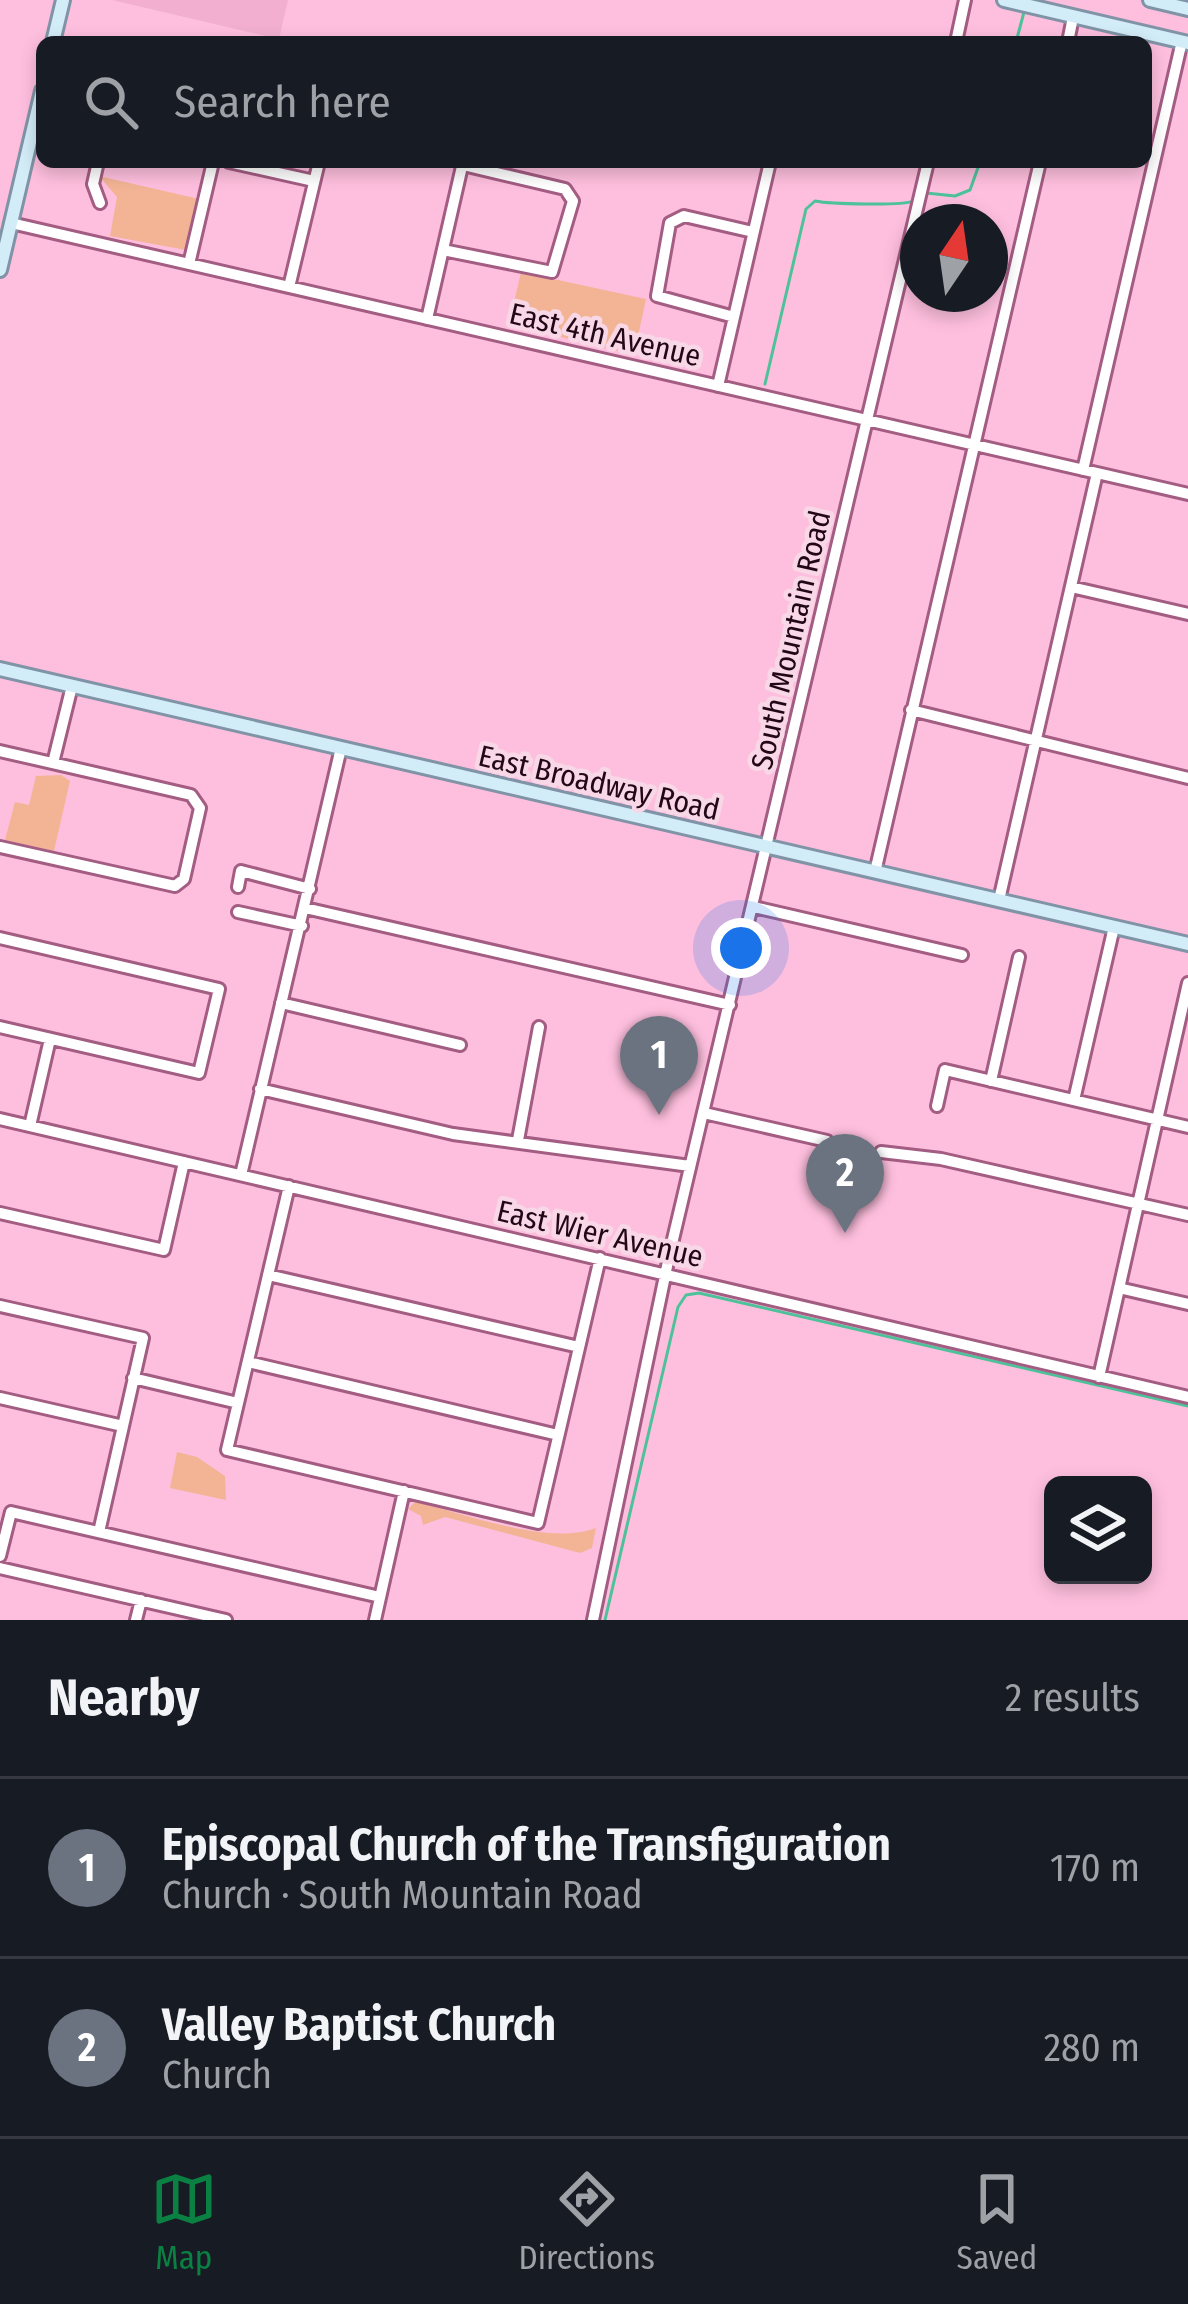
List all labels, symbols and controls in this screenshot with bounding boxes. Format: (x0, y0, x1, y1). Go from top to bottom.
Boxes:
search box (36, 36, 1152, 168)
icon: search (78, 69, 144, 135)
text: Search here (174, 75, 391, 129)
north arrow (900, 204, 1008, 312)
street label: East 4th Avenue (506, 296, 704, 374)
street label: South Mountain Road (744, 507, 838, 773)
street label: East Broadway Road (475, 738, 723, 828)
your location (711, 918, 771, 978)
pin: 1 (620, 1016, 698, 1115)
pin: 2 (806, 1134, 884, 1233)
street label: East Wier Avenue (493, 1193, 707, 1275)
map controls (1044, 1476, 1152, 1584)
button: layers (1044, 1476, 1152, 1584)
text: Nearby (48, 1667, 200, 1729)
text: 2 results (1005, 1675, 1140, 1721)
text: Episcopal Church of the Transfiguration (162, 1818, 891, 1872)
text: 1 (79, 1845, 95, 1891)
text: 170 m (1050, 1845, 1140, 1891)
text: Church · South Mountain Road (162, 1872, 643, 1918)
text: Valley Baptist Church (162, 1998, 556, 2052)
text: 2 (78, 2025, 96, 2071)
text: 280 m (1044, 2025, 1140, 2071)
text: Church (162, 2052, 272, 2098)
tab: Map (151, 2166, 217, 2278)
tab: Directions (518, 2166, 655, 2278)
tab: Saved (957, 2166, 1037, 2278)

